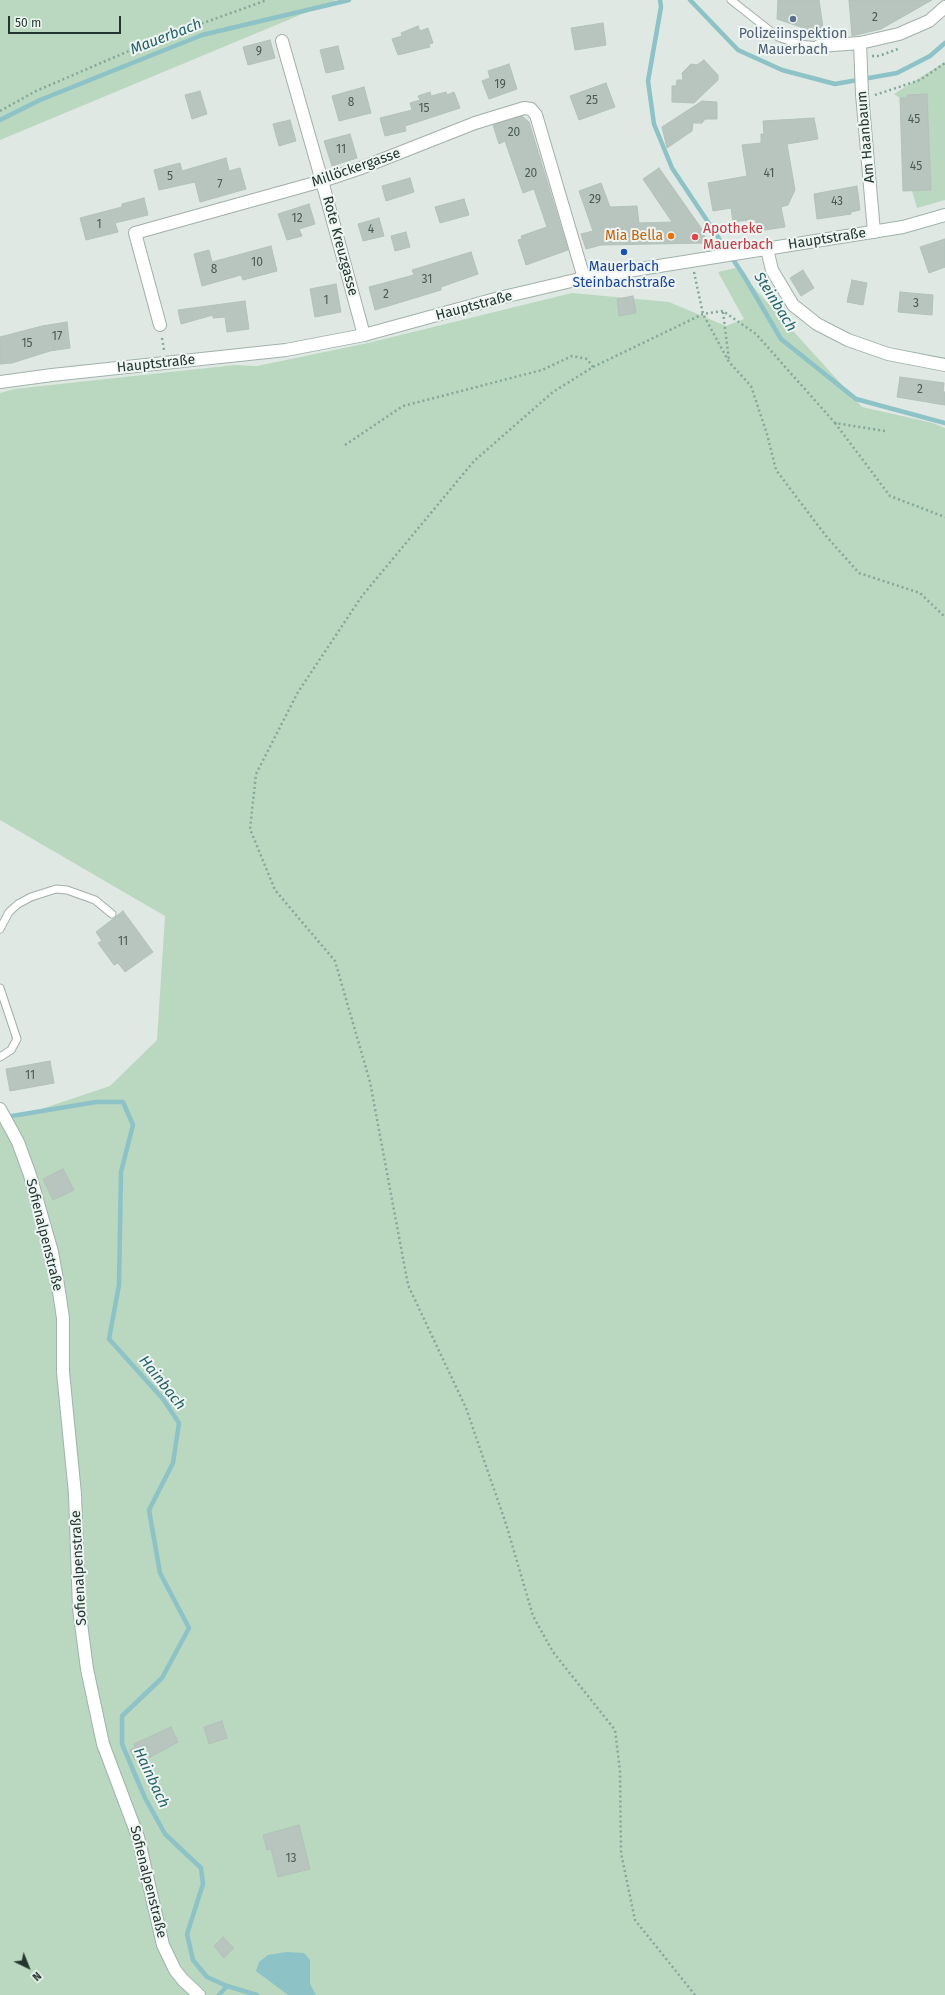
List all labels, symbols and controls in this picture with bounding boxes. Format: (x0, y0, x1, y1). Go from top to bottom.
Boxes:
scale bar (10, 8, 123, 34)
house number: 2 (872, 11, 878, 25)
marker: Polizeiinspektion Mauerbach (788, 14, 798, 24)
water label: Mauerbach (128, 15, 204, 59)
text: 50 m (15, 16, 41, 30)
place label: Polizeiinspektion Mauerbach (739, 26, 847, 58)
house number: 9 (256, 45, 262, 59)
house number: 19 (494, 78, 506, 92)
street label: Am Haanbaum (854, 90, 878, 184)
house number: 25 (586, 94, 598, 108)
house number: 8 (348, 96, 354, 110)
house number: 15 (418, 102, 430, 116)
house number: 45 (908, 113, 920, 127)
house number: 20 (508, 126, 520, 140)
house number: 11 (336, 143, 346, 157)
street label: Millöckergasse (309, 145, 403, 191)
house number: 45 (910, 160, 922, 174)
house number: 20 (525, 167, 537, 181)
house number: 41 (764, 167, 774, 181)
house number: 5 (167, 170, 173, 184)
house number: 7 (217, 178, 223, 192)
house number: 29 (589, 193, 601, 207)
street label: Rote Kreuzgasse (319, 194, 361, 298)
house number: 43 (831, 195, 843, 209)
house number: 12 (291, 212, 303, 226)
house number: 1 (96, 218, 102, 232)
place label: Apotheke Mauerbach (703, 221, 773, 254)
house number: 4 (368, 223, 374, 237)
street label: Hauptstraße (787, 225, 867, 253)
place label: Mia Bella (605, 228, 663, 244)
marker: Mia Bella (666, 231, 676, 241)
marker: Apotheke Mauerbach (690, 232, 700, 242)
marker: Mauerbach Steinbachstraße (619, 247, 629, 257)
house number: 10 (251, 256, 263, 270)
place label: Mauerbach Steinbachstraße (573, 259, 675, 292)
house number: 8 (211, 263, 217, 277)
water label: Steinbach (750, 269, 800, 335)
house number: 31 (422, 273, 432, 287)
house number: 2 (383, 288, 389, 302)
street label: Hauptstraße (434, 288, 514, 324)
house number: 1 (323, 294, 329, 308)
house number: 3 (913, 297, 919, 311)
house number: 17 (52, 330, 62, 344)
house number: 15 (21, 337, 33, 351)
street label: Hauptstraße (116, 352, 196, 376)
house number: 2 (917, 383, 923, 397)
house number: 11 (118, 935, 128, 949)
house number: 11 (25, 1069, 35, 1083)
street label: Sofienalpenstraße (22, 1177, 66, 1293)
water label: Hainbach (135, 1352, 189, 1414)
street label: Sofienalpenstraße (68, 1510, 90, 1626)
water label: Hainbach (129, 1745, 173, 1811)
street label: Sofienalpenstraße (126, 1824, 170, 1940)
house number: 13 (285, 1852, 297, 1866)
north arrow (8, 1947, 48, 1987)
text: N (29, 1969, 44, 1983)

